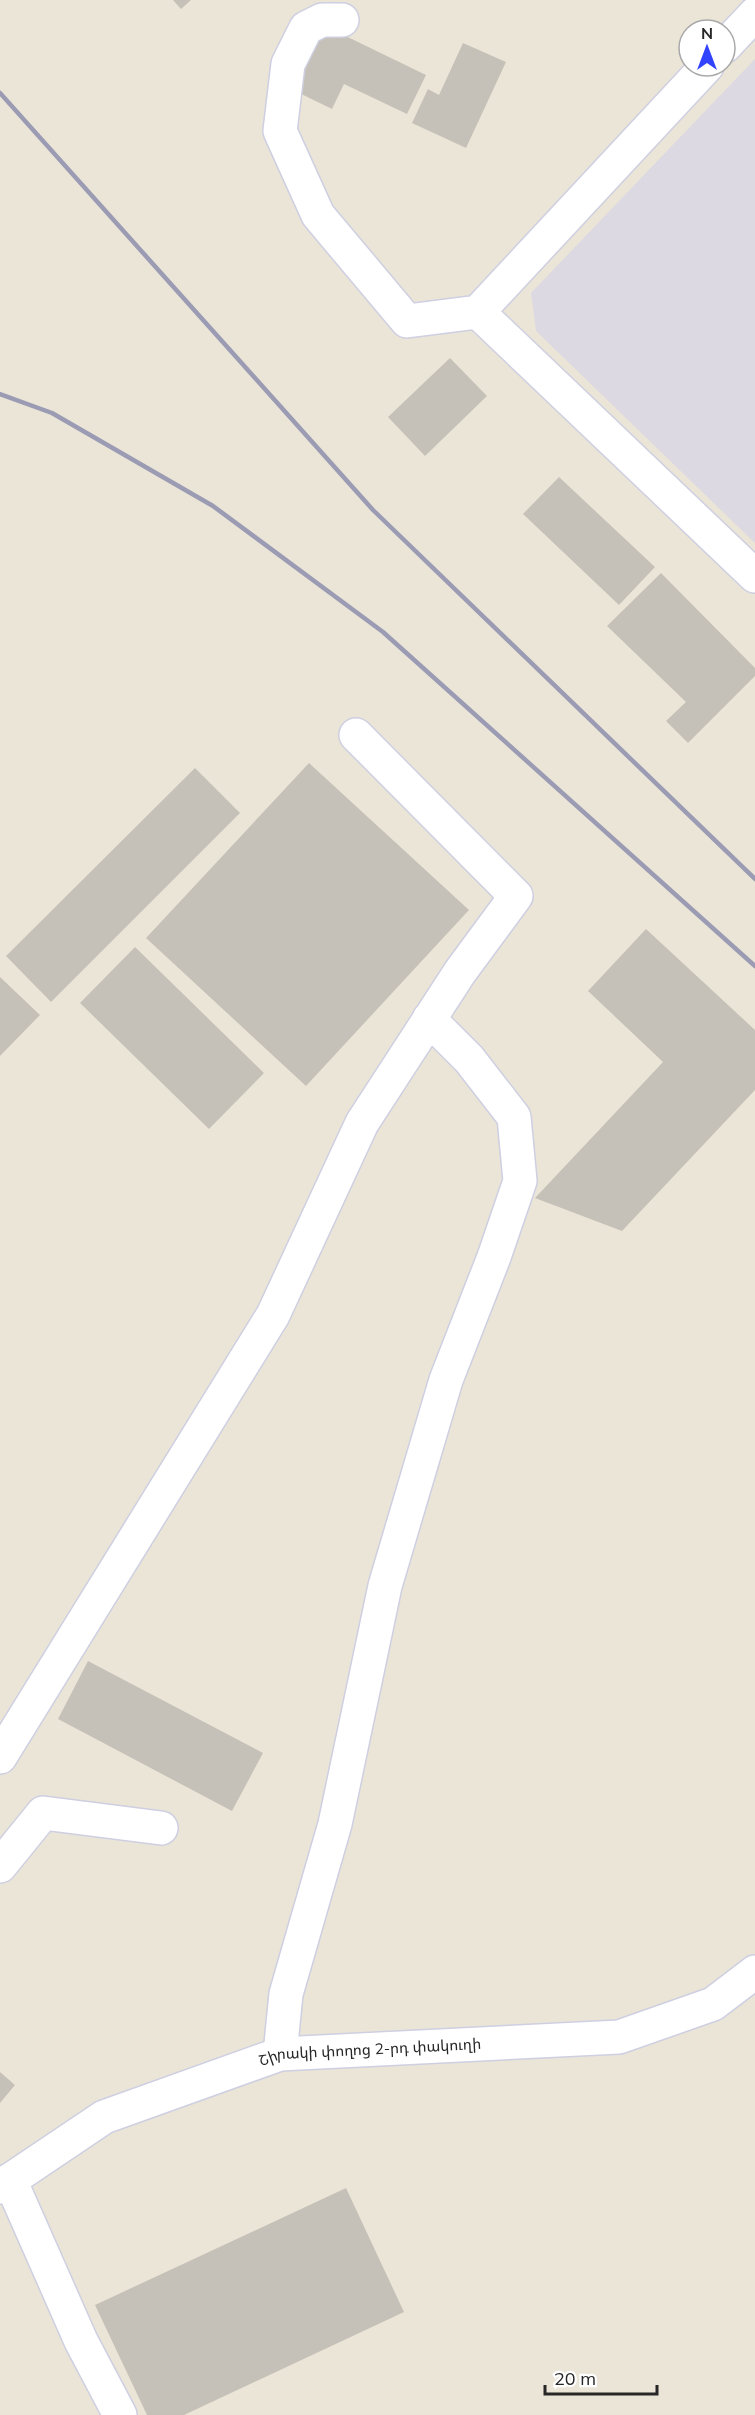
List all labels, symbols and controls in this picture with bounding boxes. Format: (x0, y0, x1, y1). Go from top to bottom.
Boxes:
north arrow (677, 18, 737, 78)
text: N (701, 23, 713, 43)
street label: Շիրակի փողոց 2-րդ փակուղի (256, 2034, 482, 2070)
scale bar (545, 2358, 658, 2396)
text: 20 m (554, 2367, 596, 2390)

